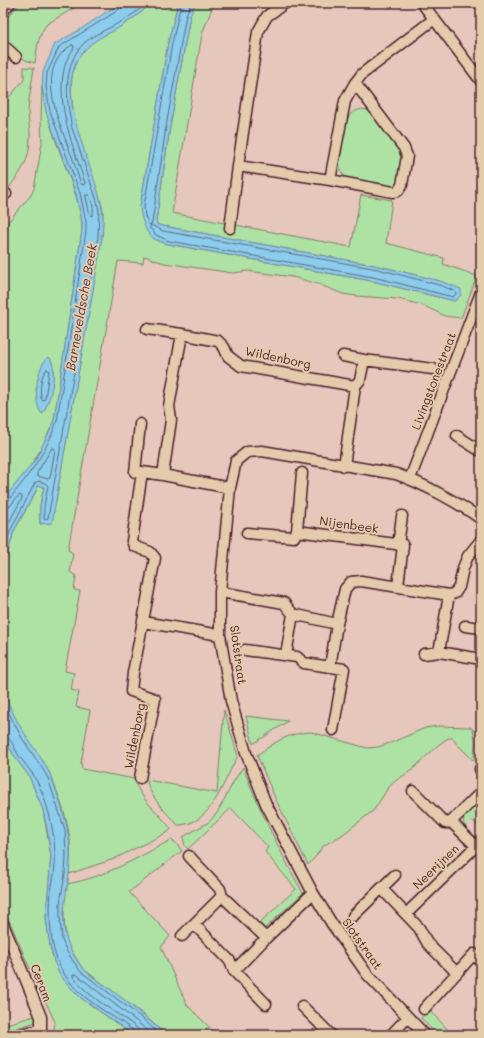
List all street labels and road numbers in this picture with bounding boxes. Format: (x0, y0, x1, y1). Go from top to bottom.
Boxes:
street label: Livingstonestraat (407, 330, 459, 432)
street label: Wildenborg (244, 342, 313, 372)
street label: Nijenbeek (319, 512, 380, 536)
street label: Slotstraat (227, 624, 251, 685)
street label: Wildenborg (120, 702, 148, 770)
street label: Neerijnen (409, 840, 462, 892)
street label: Slotstraat (339, 914, 386, 972)
street label: Ceram (27, 962, 56, 1004)

